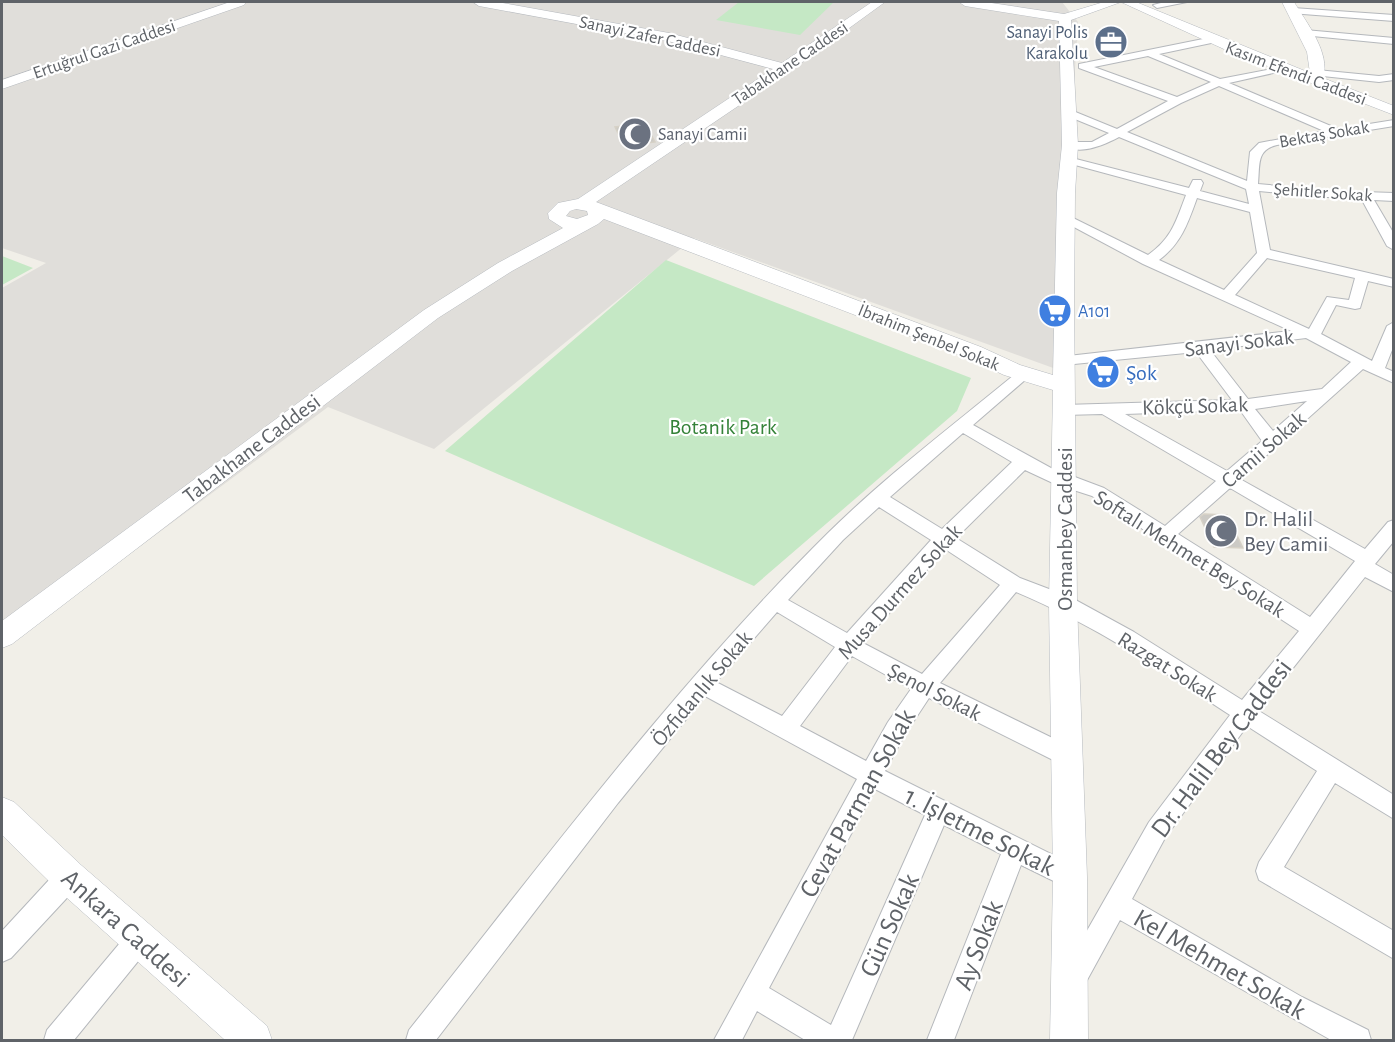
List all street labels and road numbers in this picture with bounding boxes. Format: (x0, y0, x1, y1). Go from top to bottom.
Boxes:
street label: Sanayi Zafer Caddesi (577, 13, 722, 61)
street label: Ertuğrul Gazi Caddesi (31, 17, 178, 83)
street label: Tabakhane Caddesi (729, 19, 852, 109)
street label: Kasım Efendi Caddesi (1223, 39, 1369, 109)
street label: Bektaş Sokak (1278, 118, 1371, 152)
street label: Şehitler Sokak (1273, 181, 1374, 205)
street label: İbrahim Şenbel Sokak (855, 299, 1003, 375)
street label: Sanayi Sokak (1183, 325, 1295, 361)
street label: Tabakhane Caddesi (179, 390, 324, 507)
street label: Kökçü Sokak (1142, 393, 1248, 419)
street label: Camii Sokak (1217, 407, 1310, 492)
street label: Osmanbey Caddesi (1054, 447, 1076, 611)
street label: Softalı Mehmet Bey Sokak (1090, 486, 1289, 622)
street label: Musa Durmez Sokak (834, 520, 966, 663)
street label: Özfidanlık Sokak (647, 627, 756, 750)
street label: Razgat Sokak (1114, 628, 1221, 706)
street label: Dr. Halil Bey Caddesi (1146, 654, 1298, 843)
street label: Şenol Sokak (884, 659, 985, 725)
street label: Cevat Parman Sokak (794, 704, 921, 902)
street label: 1. İşletme Sokak (900, 780, 1061, 881)
street label: Ankara Caddesi (56, 864, 195, 993)
street label: Gün Sokak (855, 869, 924, 981)
street label: Ay Sokak (949, 896, 1009, 994)
street label: Kel Mehmet Sokak (1129, 904, 1311, 1025)

